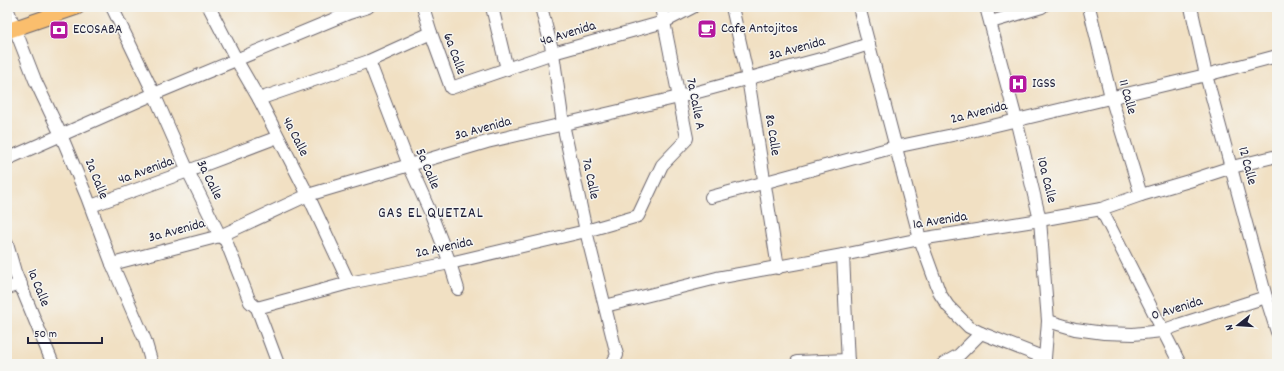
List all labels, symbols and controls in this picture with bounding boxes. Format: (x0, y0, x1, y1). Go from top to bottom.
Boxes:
street label: 4a Avenida (538, 16, 599, 52)
cafe icon: Cafe Antojitos (696, 18, 718, 40)
bank icon: ECOSABA (48, 19, 70, 41)
place label: Cafe Antojitos (721, 19, 798, 39)
place label: ECOSABA (73, 20, 123, 40)
street label: 6a Calle (437, 30, 471, 78)
street label: 3a Avenida (766, 32, 828, 66)
hospital icon: IGSS (1007, 73, 1029, 95)
place label: IGSS (1032, 74, 1056, 94)
street label: 7a Calle A (680, 76, 710, 132)
street label: 11 Calle (1112, 77, 1142, 117)
street label: 2a Avenida (949, 96, 1010, 130)
street label: 3a Avenida (452, 112, 514, 146)
street label: 8a Calle (759, 113, 785, 157)
street label: 4a Calle (277, 114, 313, 160)
street label: 12 Calle (1232, 145, 1262, 187)
street label: 5a Calle (409, 146, 445, 192)
street label: 4a Avenida (116, 152, 177, 190)
street label: 10a Calle (1031, 155, 1061, 205)
street label: 2a Calle (79, 156, 113, 202)
street label: 3a Calle (191, 157, 227, 203)
street label: 7a Calle (576, 157, 604, 201)
district label: GAS EL QUETZAL (378, 203, 484, 225)
street label: 1a Avenida (911, 207, 969, 235)
street label: 3a Avenida (146, 214, 208, 248)
street label: 2a Avenida (414, 232, 475, 264)
street label: 1a Calle (21, 266, 55, 310)
street label: 0 Avenida (1149, 292, 1206, 326)
north arrow (1218, 305, 1258, 345)
scale bar (28, 319, 102, 345)
text: N (1222, 322, 1239, 332)
text: 50 m (34, 326, 57, 343)

